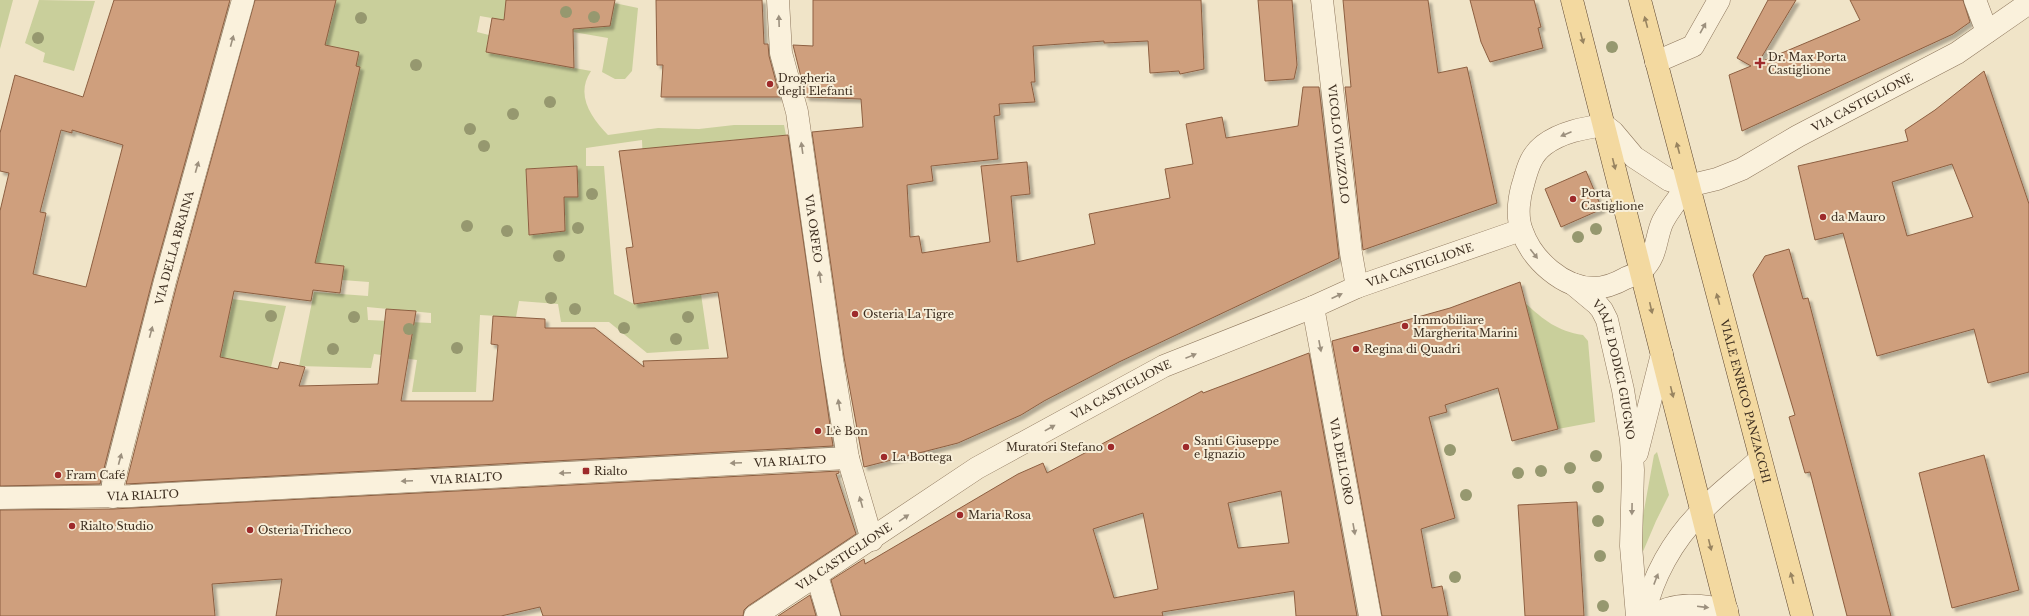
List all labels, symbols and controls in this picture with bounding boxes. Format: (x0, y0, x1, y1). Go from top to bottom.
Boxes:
one-way arrow (776, 14, 783, 27)
one-way arrow (1642, 16, 1648, 29)
one-way arrow (1699, 23, 1706, 34)
one-way arrow (1579, 32, 1585, 44)
one-way arrow (229, 35, 235, 48)
place label: Dr. Max Porta Castiglione (1768, 50, 1847, 77)
marker: Dr. Max Porta Castiglione (1755, 58, 1765, 68)
street label: VIA CASTIGLIONE (1808, 70, 1915, 135)
place label: Drogheria degli Elefanti (778, 71, 853, 98)
marker: Drogheria degli Elefanti (765, 79, 775, 89)
street label: VICOLO VIAZZOLO (1325, 82, 1352, 205)
one-way arrow (1561, 131, 1572, 137)
one-way arrow (799, 142, 805, 154)
one-way arrow (1675, 142, 1681, 154)
one-way arrow (1611, 158, 1617, 170)
one-way arrow (194, 160, 200, 172)
place label: Porta Castiglione (1581, 186, 1644, 213)
street label: VIA DELLA BRAINA (152, 189, 197, 307)
street label: VIA ORFEO (802, 192, 825, 264)
marker: Porta Castiglione (1568, 194, 1578, 204)
place label: da Mauro (1831, 210, 1885, 224)
marker: da Mauro (1818, 212, 1828, 222)
street label: VIA CASTIGLIONE (1364, 240, 1475, 291)
one-way arrow (1529, 248, 1538, 259)
one-way arrow (817, 271, 823, 283)
one-way arrow (1332, 293, 1343, 299)
one-way arrow (1715, 293, 1721, 305)
street label: VIALE DODICI GIUGNO (1589, 296, 1638, 441)
one-way arrow (1648, 302, 1654, 314)
place label: Osteria La Tigre (863, 307, 954, 321)
marker: Osteria La Tigre (850, 309, 860, 319)
place label: Immobiliare Margherita Marini (1413, 313, 1518, 340)
street label: VIALE ENRICO PANZACCHI (1717, 317, 1774, 485)
marker: Immobiliare Margherita Marini (1400, 321, 1410, 331)
one-way arrow (148, 326, 154, 338)
one-way arrow (1317, 340, 1323, 352)
place label: Regina di Quadri (1364, 342, 1461, 356)
marker: Regina di Quadri (1351, 344, 1361, 354)
one-way arrow (1185, 352, 1197, 358)
street label: VIA CASTIGLIONE (1068, 357, 1173, 423)
one-way arrow (1669, 386, 1675, 398)
one-way arrow (836, 399, 842, 411)
street label: VIA DELL'ORO (1326, 416, 1356, 506)
place label: L'è Bon (826, 424, 868, 438)
one-way arrow (1045, 424, 1056, 431)
marker: L'è Bon (813, 426, 823, 436)
place label: Santi Giuseppe e Ignazio (1194, 434, 1279, 461)
place label: Muratori Stefano (1006, 440, 1103, 454)
marker: Muratori Stefano (1106, 442, 1116, 452)
marker: Santi Giuseppe e Ignazio (1181, 442, 1191, 452)
place label: La Bottega (892, 450, 953, 464)
one-way arrow (117, 452, 123, 464)
street label: VIA RIALTO (753, 452, 826, 470)
marker: La Bottega (879, 452, 889, 462)
one-way arrow (730, 460, 742, 467)
place label: Rialto (594, 464, 627, 478)
marker: Rialto (581, 466, 591, 476)
place label: Fram Café (66, 468, 125, 482)
street label: VIA RIALTO (429, 469, 503, 487)
one-way arrow (559, 469, 571, 476)
marker: Fram Café (53, 470, 63, 480)
one-way arrow (400, 478, 413, 484)
street label: VIA RIALTO (106, 486, 179, 503)
one-way arrow (858, 496, 864, 508)
one-way arrow (1629, 503, 1635, 516)
place label: Maria Rosa (968, 508, 1032, 522)
marker: Maria Rosa (955, 510, 965, 520)
one-way arrow (898, 514, 910, 521)
place label: Rialto Studio (80, 519, 154, 533)
street label: VIA CASTIGLIONE (793, 520, 895, 594)
marker: Rialto Studio (67, 521, 77, 531)
one-way arrow (1351, 522, 1357, 535)
place label: Osteria Tricheco (258, 523, 351, 537)
marker: Osteria Tricheco (245, 525, 255, 535)
one-way arrow (1707, 539, 1713, 551)
one-way arrow (1789, 572, 1795, 585)
one-way arrow (1653, 574, 1659, 585)
one-way arrow (1697, 603, 1709, 610)

